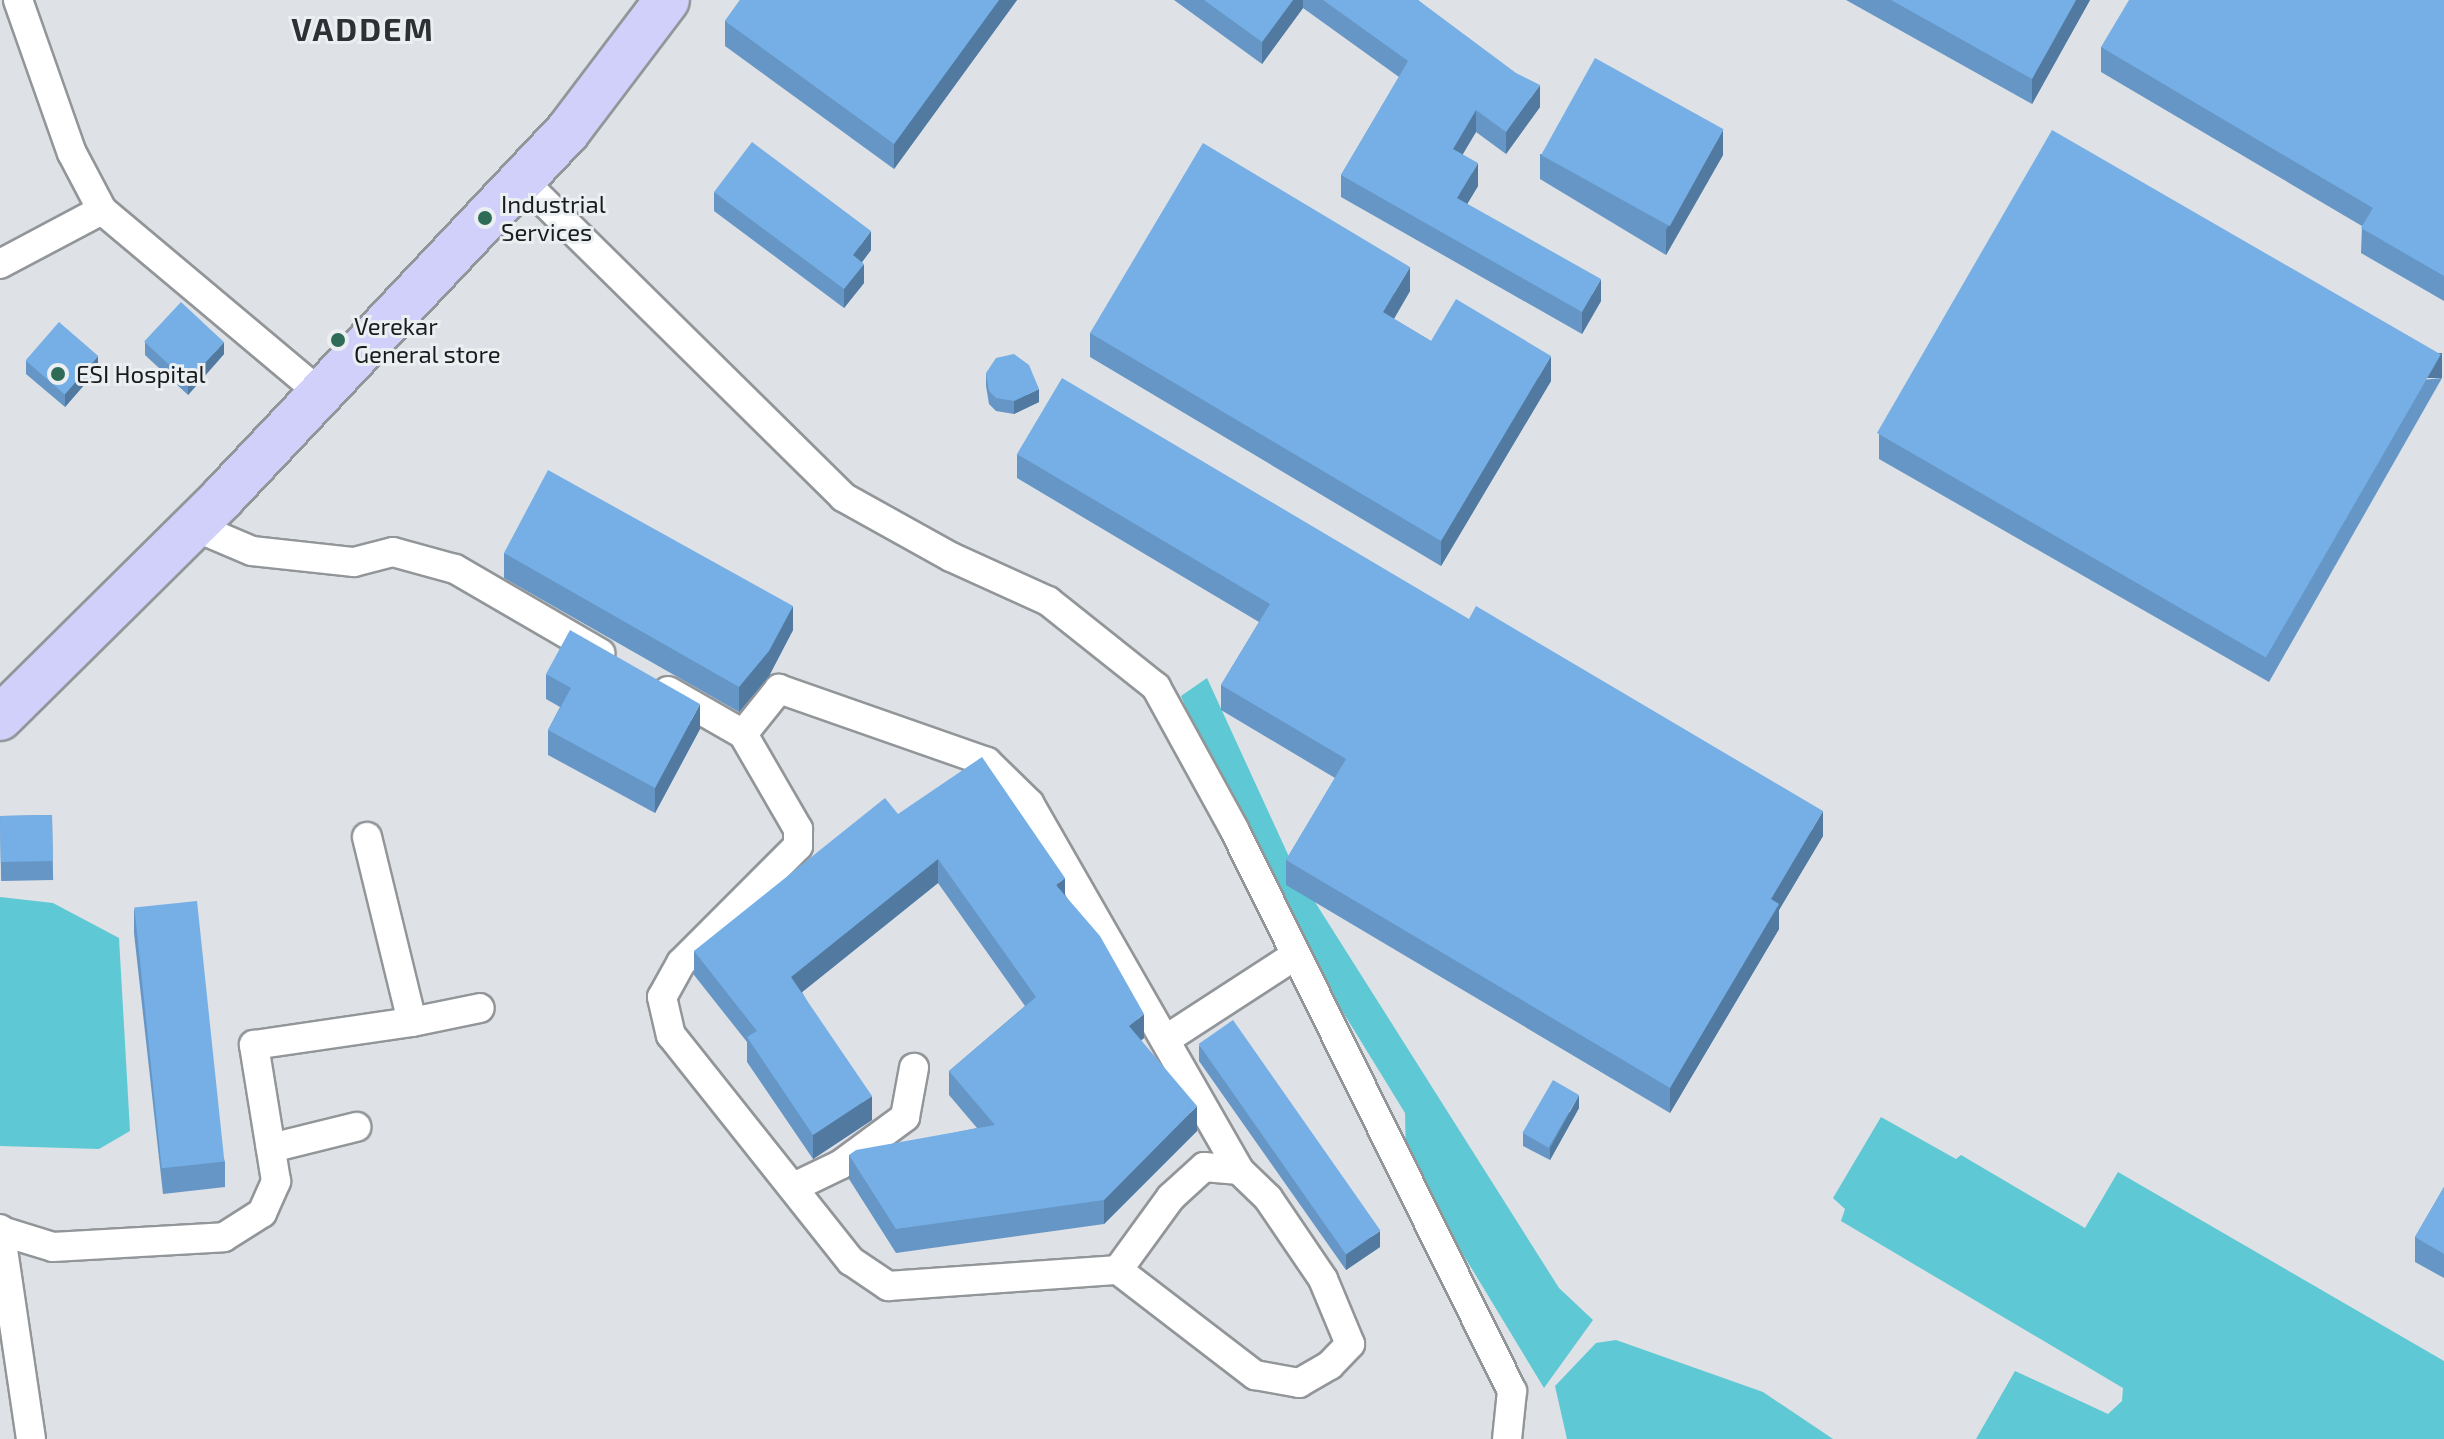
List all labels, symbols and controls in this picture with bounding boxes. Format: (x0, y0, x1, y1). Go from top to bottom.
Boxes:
district label: VADDEM (291, 9, 435, 47)
place label: Industrial Services (501, 190, 606, 246)
marker: Industrial Services (476, 209, 494, 227)
place label: Verekar General store (354, 312, 501, 368)
marker: Verekar General store (329, 331, 347, 349)
place label: ESI Hospital (76, 360, 206, 388)
marker: ESI Hospital (47, 363, 69, 385)

